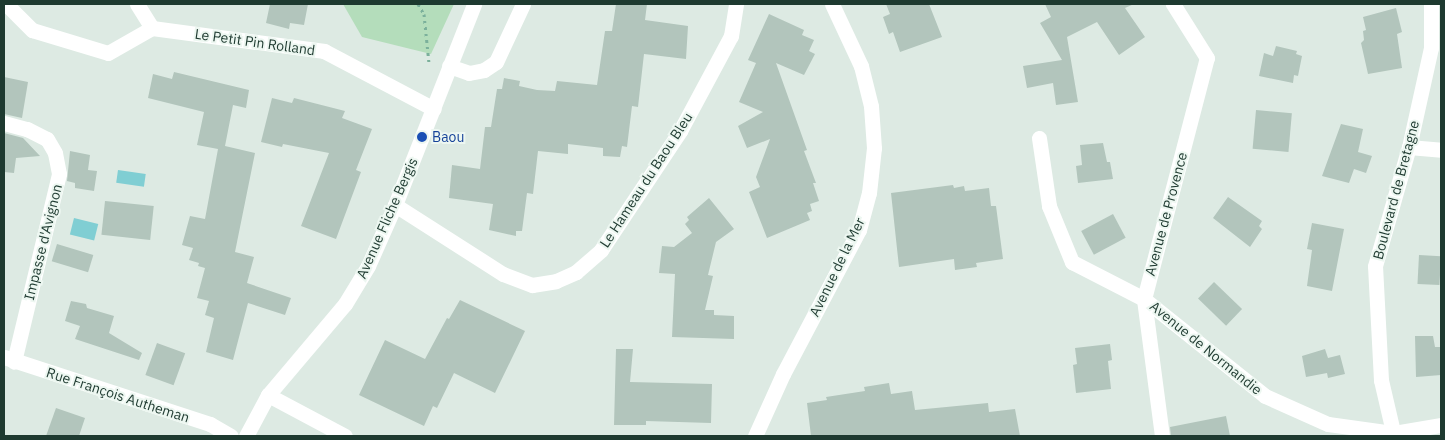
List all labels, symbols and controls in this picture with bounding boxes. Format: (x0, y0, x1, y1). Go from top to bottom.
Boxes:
street label: Le Petit Pin Rolland (194, 25, 316, 59)
street label: Le Hameau du Baou Bleu (596, 109, 696, 251)
street label: Boulevard de Bretagne (1369, 119, 1423, 261)
place label: Baou (432, 129, 464, 145)
marker: Baou (416, 131, 428, 143)
street label: Avenue de Provence (1141, 150, 1191, 278)
street label: Avenue Fliche Bergis (353, 155, 421, 281)
street label: Impasse d'Avignon (20, 182, 66, 302)
street label: Avenue de la Mer (806, 215, 868, 319)
street label: Avenue de Normandie (1147, 298, 1265, 398)
street label: Rue François Autheman (44, 364, 192, 426)

